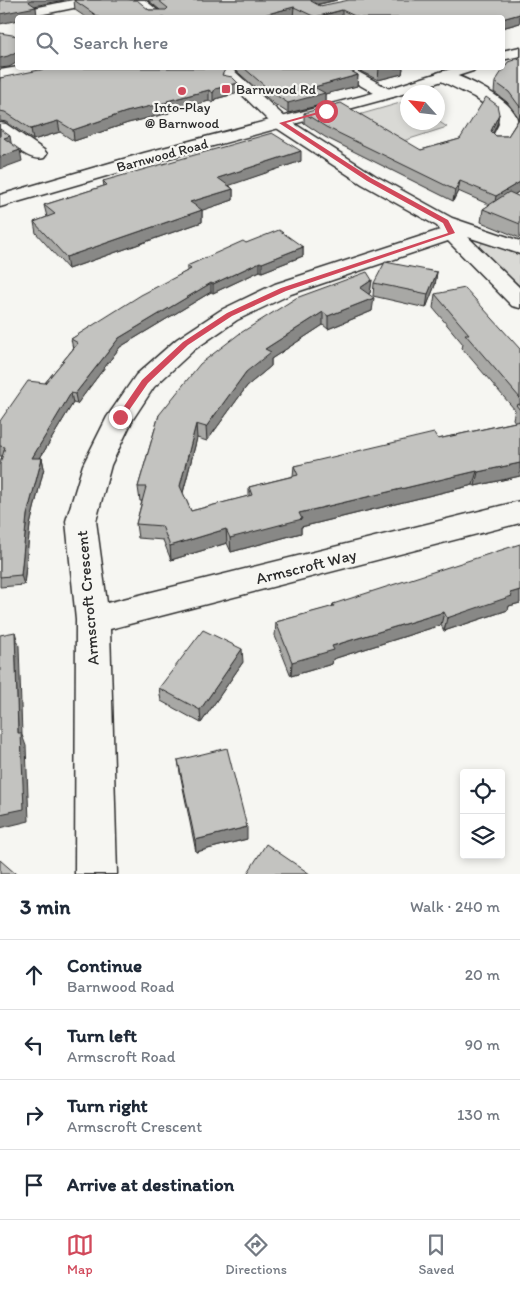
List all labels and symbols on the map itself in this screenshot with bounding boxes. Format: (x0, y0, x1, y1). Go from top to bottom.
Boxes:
place label: Barnwood Rd (236, 81, 316, 98)
marker: Barnwood Rd (220, 83, 232, 95)
marker: Into-Play @ Barnwood (176, 85, 188, 97)
north arrow (400, 85, 445, 130)
place label: Into-Play @ Barnwood (145, 99, 220, 132)
route start (315, 100, 338, 123)
street label: Barnwood Road (115, 135, 210, 176)
route end (109, 406, 132, 429)
street label: Armscroft Crescent (72, 530, 103, 666)
street label: Armscroft Way (254, 545, 359, 588)

